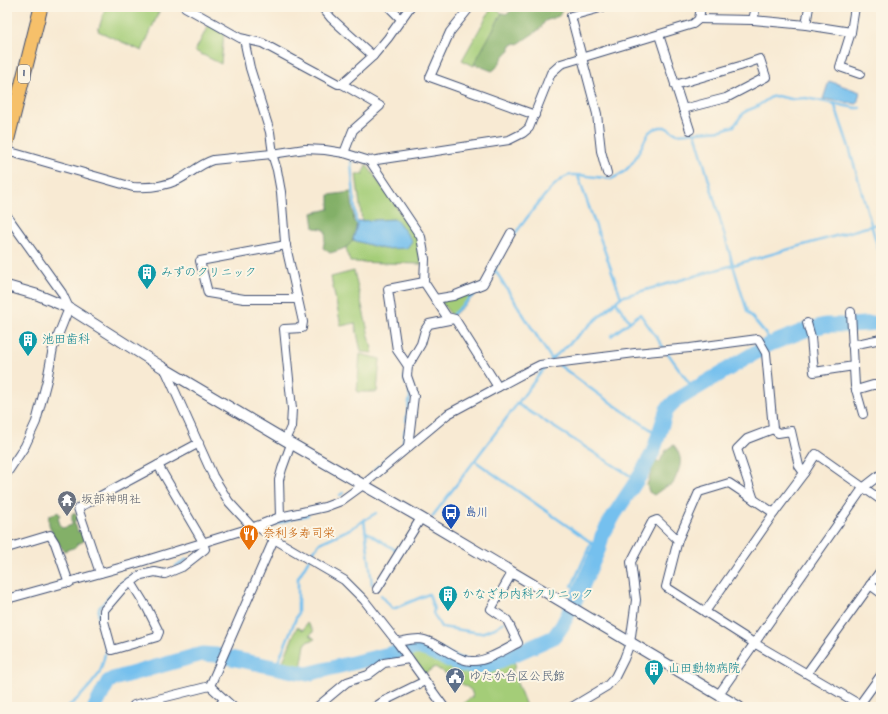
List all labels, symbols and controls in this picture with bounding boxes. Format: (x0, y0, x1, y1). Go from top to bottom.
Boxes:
road number: 1 (18, 65, 30, 83)
building icon: みずのクリニック (136, 262, 158, 290)
place label: みずのクリニック (161, 265, 257, 282)
building icon: 池田歯科 (17, 329, 39, 357)
place label: 池田歯科 (42, 332, 90, 349)
temple icon: 坂部神明社 (56, 489, 78, 517)
place label: 坂部神明社 (81, 492, 141, 509)
bus stop icon: 島川 (440, 502, 462, 530)
place label: 島川 (465, 505, 489, 522)
restaurant icon: 奈利多寿司栄 (238, 523, 260, 551)
place label: 奈利多寿司栄 (263, 526, 335, 543)
building icon: かなざわ内科クリニック (437, 584, 459, 612)
place label: かなざわ内科クリニック (462, 587, 594, 604)
building icon: 山田動物病院 (643, 658, 665, 686)
place label: 山田動物病院 (668, 661, 740, 678)
public building icon: ゆたか台区公民館 (444, 666, 466, 694)
place label: ゆたか台区公民館 (469, 669, 565, 686)

